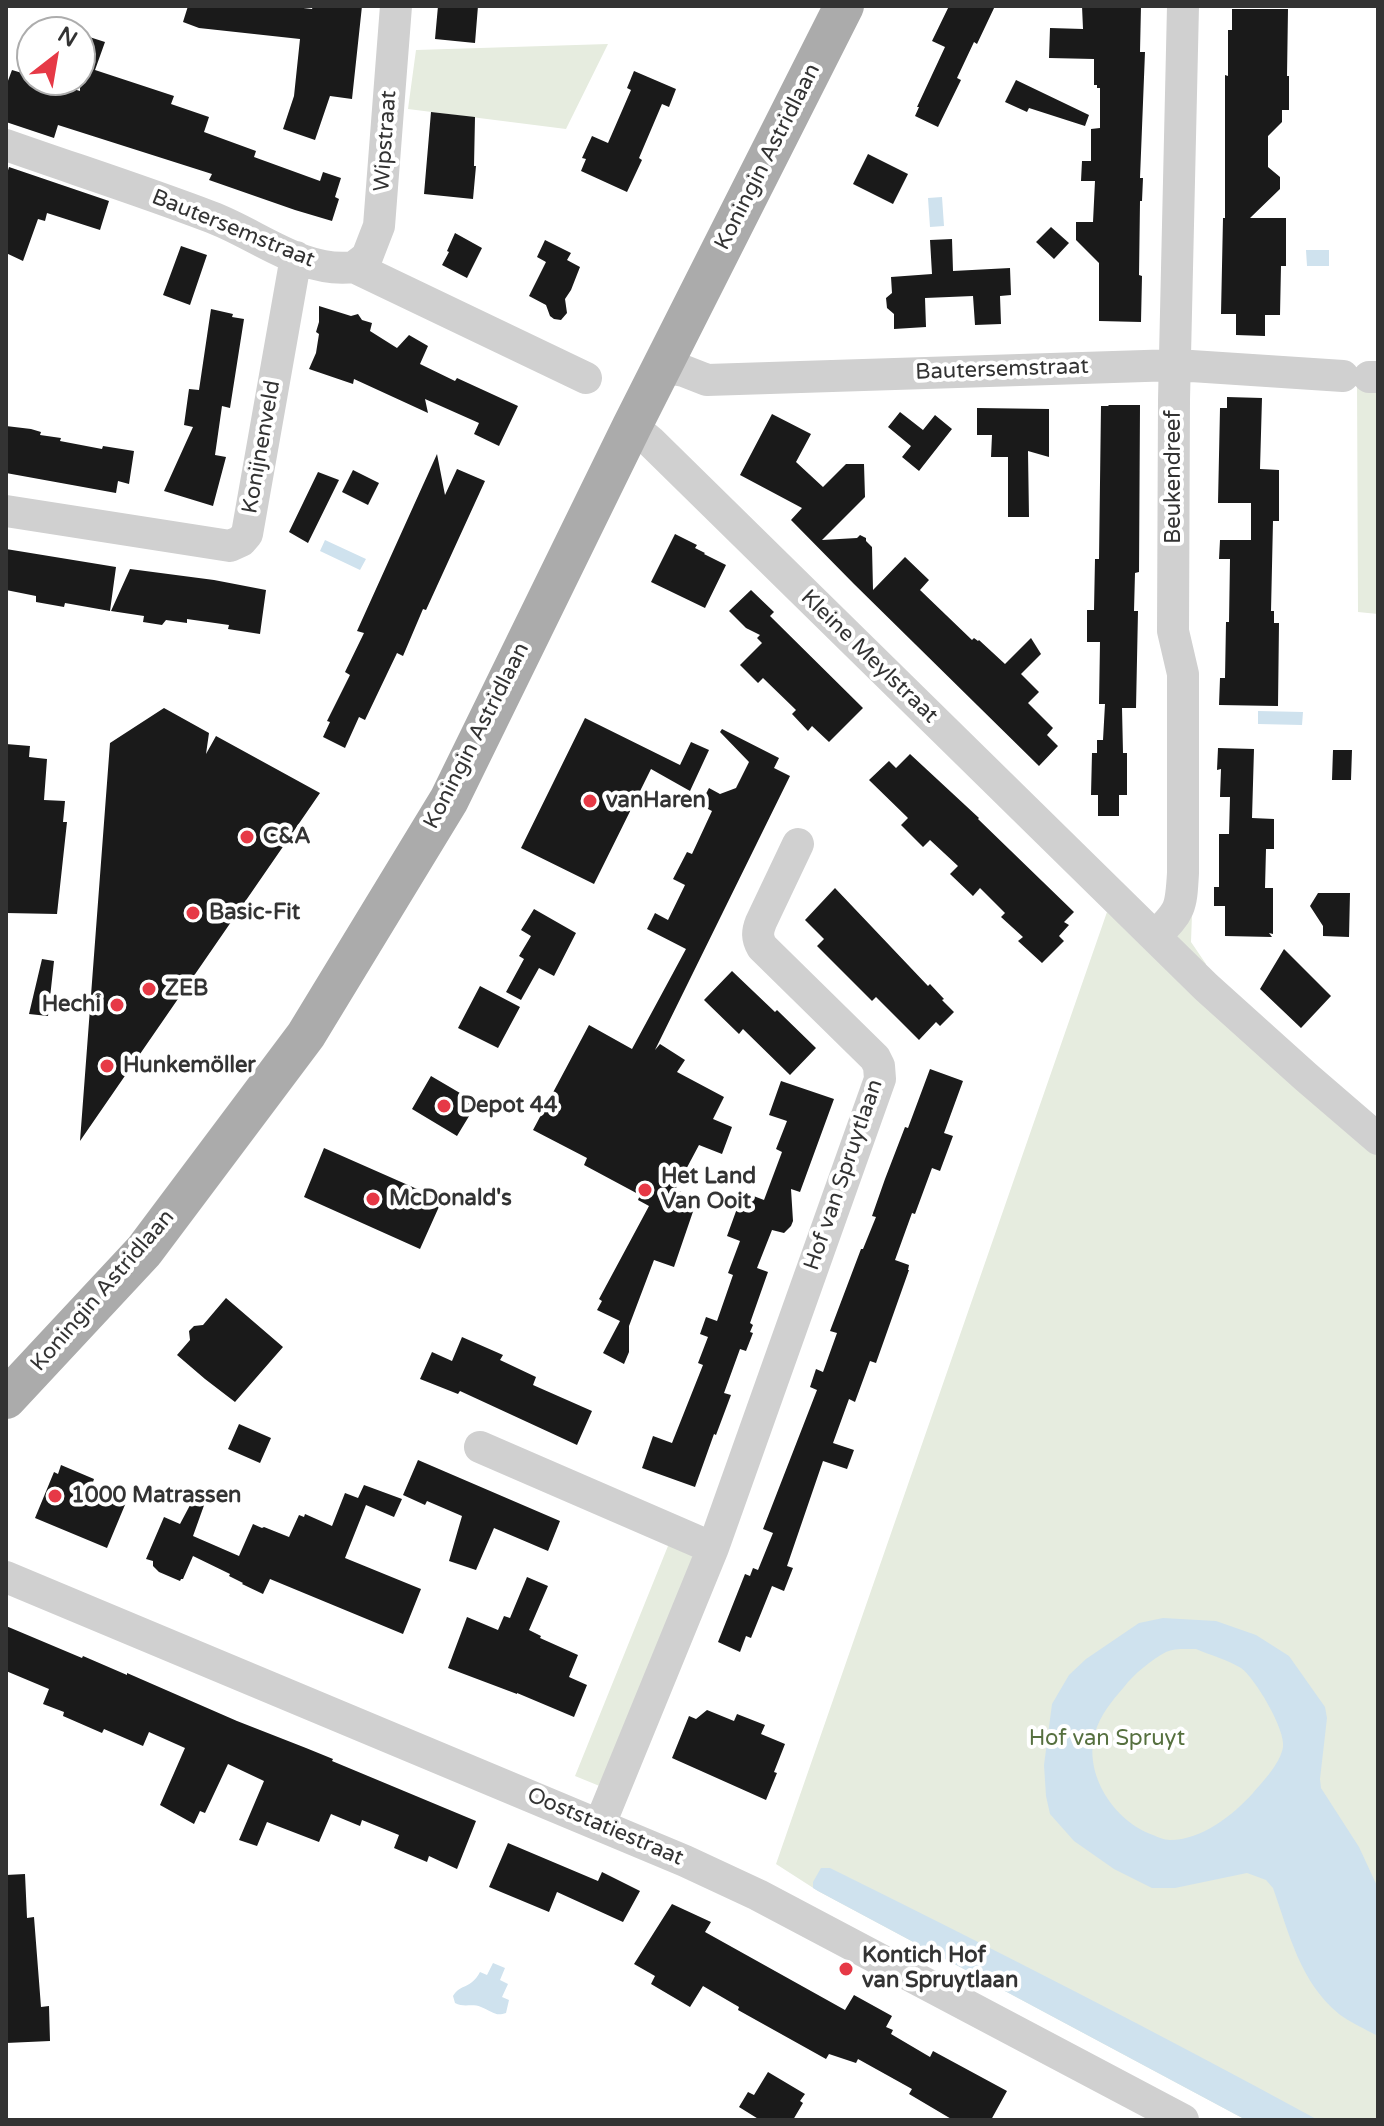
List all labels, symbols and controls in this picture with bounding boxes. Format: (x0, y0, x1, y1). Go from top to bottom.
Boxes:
north arrow (16, 16, 96, 96)
text: N (53, 21, 82, 53)
street label: Koningin Astridlaan (710, 59, 826, 255)
street label: Wipstraat (369, 89, 403, 193)
street label: Bautersemstraat (148, 184, 318, 274)
street label: Bautersemstraat (915, 354, 1089, 386)
street label: Konijnenveld (237, 378, 287, 516)
street label: Beukendreef (1161, 410, 1187, 544)
street label: Kleine Meylstraat (795, 585, 943, 729)
street label: Koningin Astridlaan (419, 638, 535, 834)
place label: vanHaren (606, 788, 706, 814)
marker: vanHaren (581, 792, 599, 810)
place label: C&A (263, 824, 311, 850)
marker: C&A (238, 828, 256, 846)
place label: Basic-Fit (209, 900, 300, 926)
marker: Basic-Fit (184, 904, 202, 922)
place label: ZEB (165, 976, 208, 1002)
marker: ZEB (140, 980, 158, 998)
place label: Hechi (42, 992, 101, 1018)
marker: Hechi (108, 996, 126, 1014)
place label: Hunkemöller (123, 1053, 256, 1079)
marker: Hunkemöller (98, 1057, 116, 1075)
street label: Hof van Spruytlaan (799, 1076, 889, 1274)
place label: Depot 44 (460, 1093, 557, 1119)
marker: Depot 44 (435, 1097, 453, 1115)
place label: Het Land Van Ooit (661, 1164, 756, 1216)
marker: Het Land Van Ooit (636, 1181, 654, 1199)
place label: McDonald's (389, 1186, 512, 1212)
marker: McDonald's (364, 1190, 382, 1208)
street label: Koningin Astridlaan (26, 1205, 180, 1377)
place label: 1000 Matrassen (71, 1483, 241, 1509)
marker: 1000 Matrassen (46, 1487, 64, 1505)
park label: Hof van Spruyt (1029, 1726, 1185, 1752)
street label: Ooststatiestraat (523, 1782, 687, 1872)
place label: Kontich Hof van Spruytlaan (862, 1943, 1018, 1994)
marker: Kontich Hof van Spruytlaan (837, 1960, 855, 1978)

